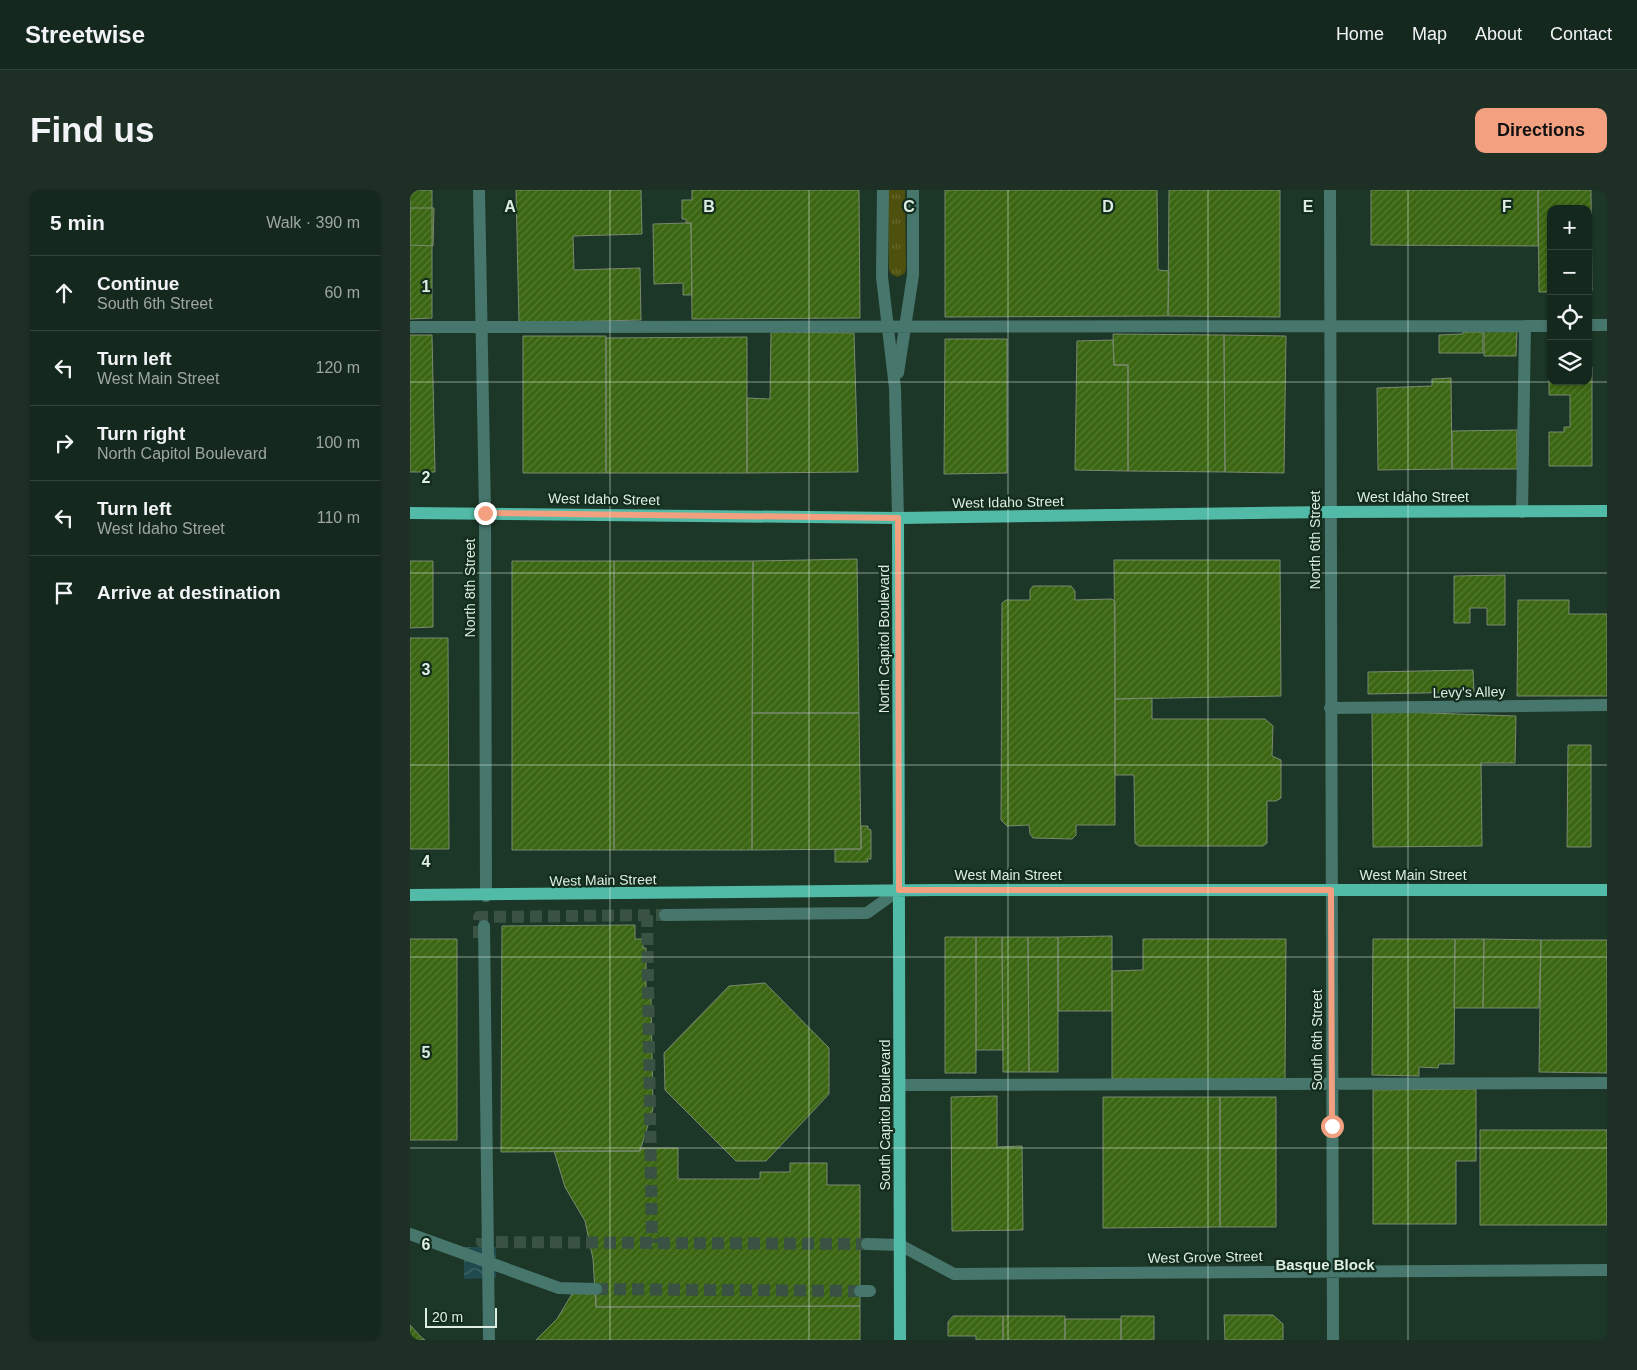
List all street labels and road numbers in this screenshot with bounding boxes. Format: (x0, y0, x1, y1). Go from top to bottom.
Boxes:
street label: West Idaho Street (1357, 489, 1469, 505)
street label: West Idaho Street (548, 490, 660, 508)
street label: North 6th Street (1307, 490, 1323, 589)
street label: West Idaho Street (952, 493, 1064, 511)
street label: North 8th Street (462, 538, 478, 637)
street label: North Capitol Boulevard (876, 565, 892, 713)
street label: Levy's Alley (1433, 683, 1505, 701)
street label: West Main Street (954, 867, 1062, 883)
street label: West Main Street (1359, 867, 1467, 883)
street label: West Main Street (549, 871, 657, 889)
street label: South 6th Street (1309, 989, 1325, 1091)
street label: South Capitol Boulevard (877, 1040, 893, 1191)
street label: West Grove Street (1147, 1248, 1263, 1266)

